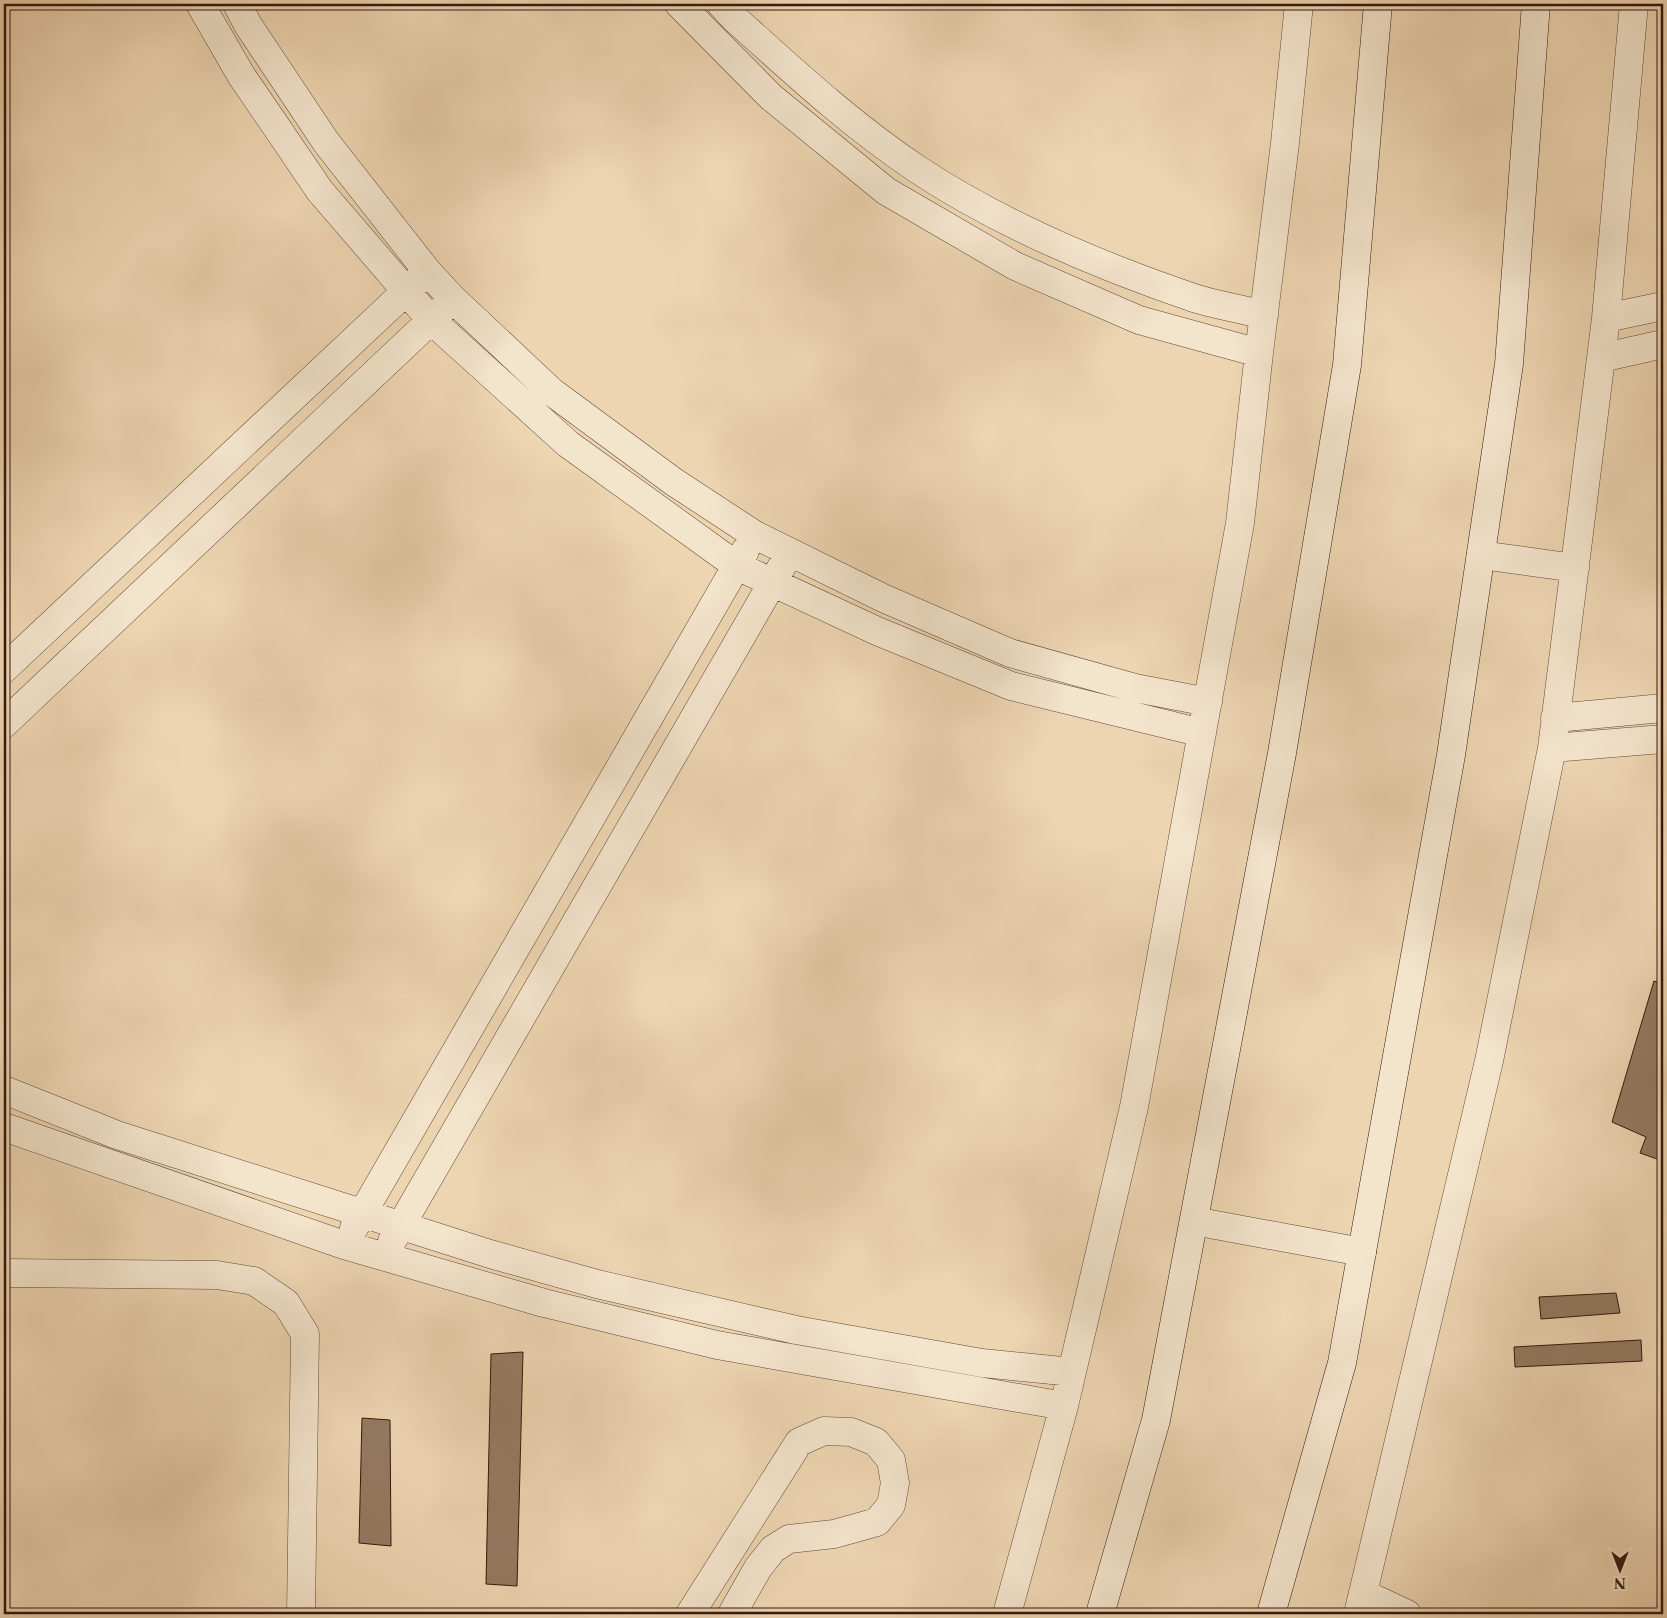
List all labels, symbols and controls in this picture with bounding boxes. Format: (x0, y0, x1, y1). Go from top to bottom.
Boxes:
north arrow (1594, 1546, 1644, 1596)
text: N (1614, 1574, 1626, 1592)

